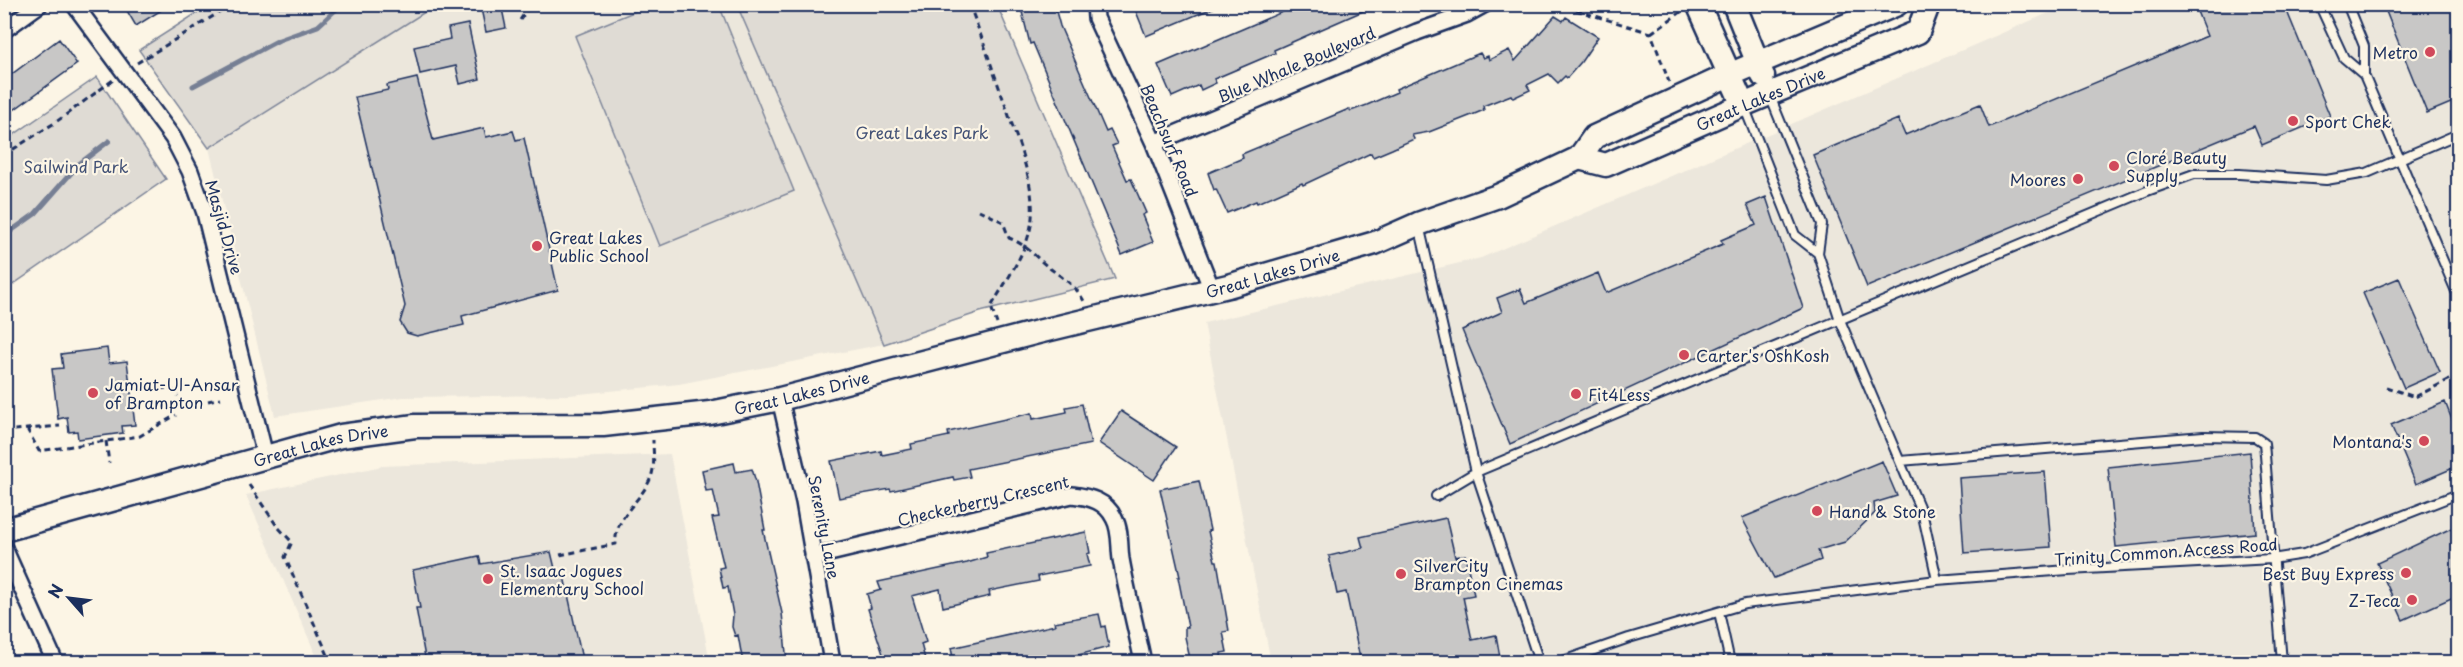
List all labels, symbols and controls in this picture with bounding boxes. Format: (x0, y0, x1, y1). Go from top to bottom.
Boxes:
street label: Blue Whale Boulevard (1213, 20, 1379, 108)
place label: Metro (2373, 40, 2418, 64)
marker: Metro (2423, 45, 2437, 59)
street label: Great Lakes Drive (1692, 60, 1829, 136)
street label: Beachsurf Road (1135, 80, 1205, 200)
place label: Sport Chek (2305, 109, 2391, 133)
marker: Sport Chek (2286, 114, 2300, 128)
park label: Great Lakes Park (855, 120, 989, 144)
place label: Cloré Beauty Supply (2126, 145, 2227, 187)
park label: Sailwind Park (24, 154, 129, 178)
marker: Cloré Beauty Supply (2107, 159, 2121, 173)
place label: Moores (2010, 167, 2066, 191)
marker: Moores (2071, 172, 2085, 186)
street label: Masjid Drive (200, 177, 250, 278)
place label: Great Lakes Public School (549, 225, 649, 267)
marker: Great Lakes Public School (530, 239, 544, 253)
street label: Great Lakes Drive (1203, 242, 1342, 303)
place label: Carter's OshKosh (1696, 343, 1830, 367)
marker: Carter's OshKosh (1677, 348, 1691, 362)
street label: Great Lakes Drive (732, 364, 872, 420)
place label: Jamiat-Ul-Ansar of Brampton (105, 372, 239, 414)
place label: Fit4Less (1588, 382, 1650, 406)
marker: Jamiat-Ul-Ansar of Brampton (86, 386, 100, 400)
marker: Fit4Less (1569, 387, 1583, 401)
street label: Great Lakes Drive (250, 418, 389, 472)
place label: Montana's (2332, 429, 2412, 453)
marker: Montana's (2417, 434, 2431, 448)
street label: Checkerberry Crescent (895, 468, 1072, 531)
street label: Serenity Lane (803, 473, 847, 581)
place label: Hand & Stone (1829, 499, 1936, 523)
marker: Hand & Stone (1810, 504, 1824, 518)
street label: Trinity Common Access Road (2054, 531, 2278, 571)
place label: SilverCity Brampton Cinemas (1413, 553, 1563, 595)
place label: St. Isaac Jogues Elementary School (500, 558, 644, 600)
place label: Best Buy Express (2262, 561, 2394, 585)
marker: Best Buy Express (2399, 566, 2413, 580)
marker: SilverCity Brampton Cinemas (1394, 567, 1408, 581)
north arrow (39, 568, 99, 628)
marker: St. Isaac Jogues Elementary School (481, 572, 495, 586)
text: N (41, 579, 68, 602)
place label: Z-Teca (2348, 588, 2400, 612)
marker: Z-Teca (2405, 593, 2419, 607)

